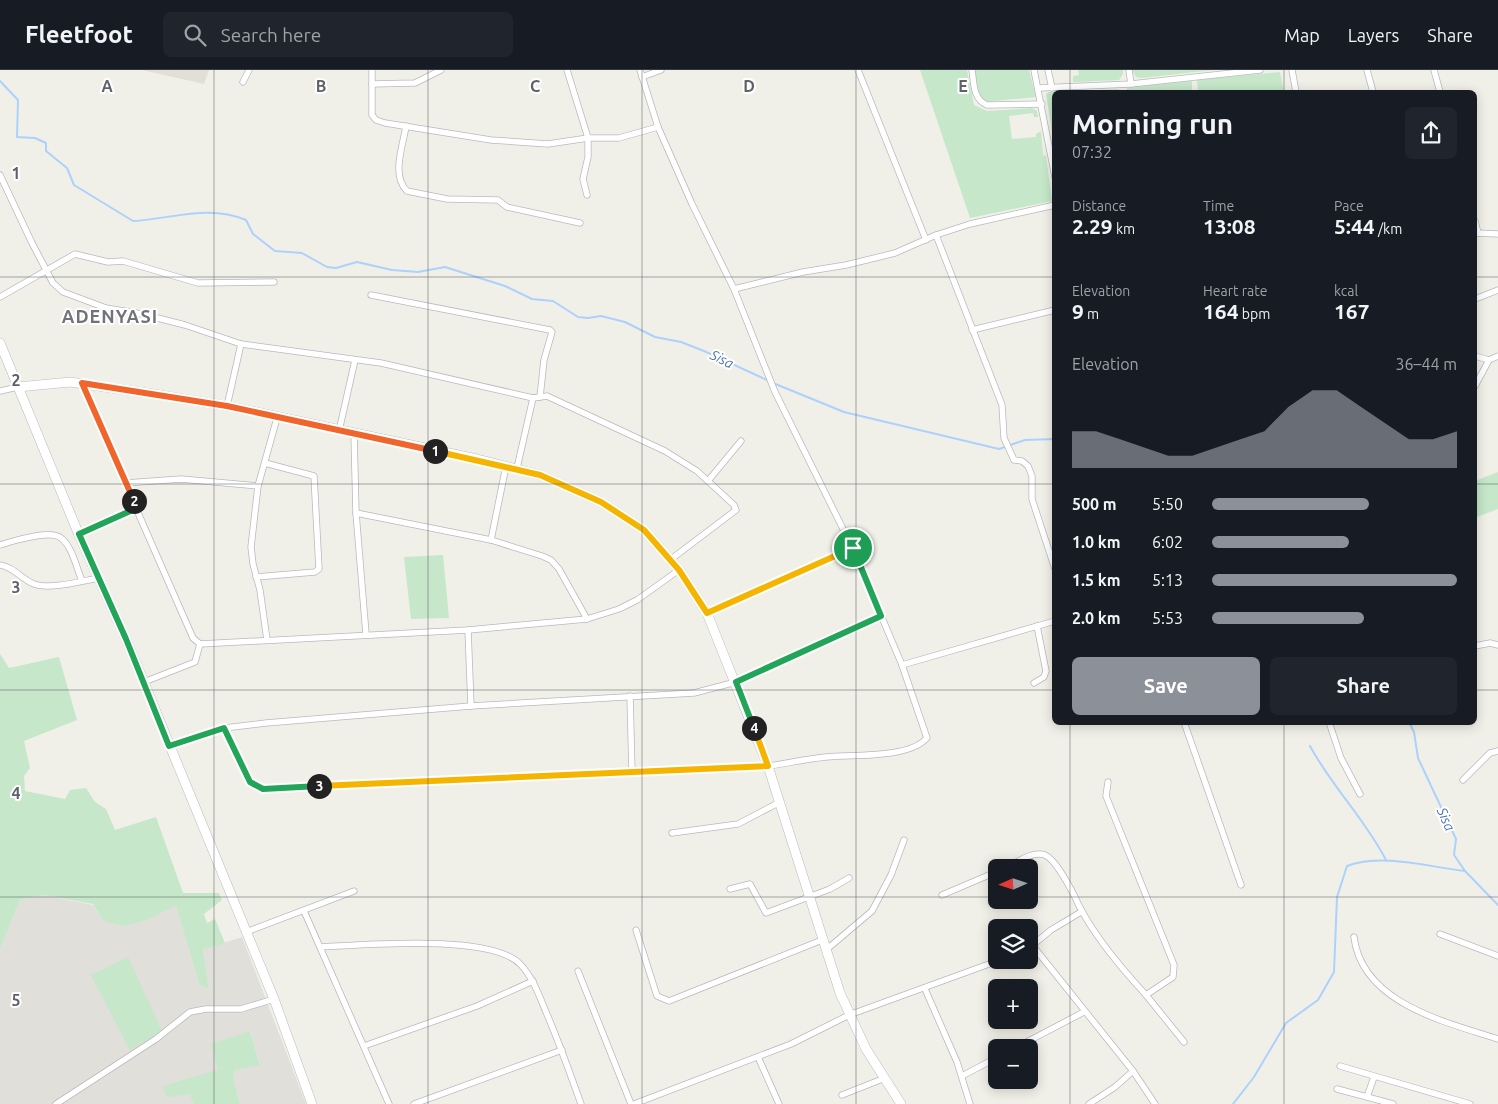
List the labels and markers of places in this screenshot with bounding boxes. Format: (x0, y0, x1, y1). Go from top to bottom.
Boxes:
pin: 1 (422, 438, 448, 464)
pin: 2 (122, 488, 146, 514)
pin (832, 527, 874, 569)
pin: 4 (742, 716, 766, 740)
pin: 3 (306, 774, 332, 798)

